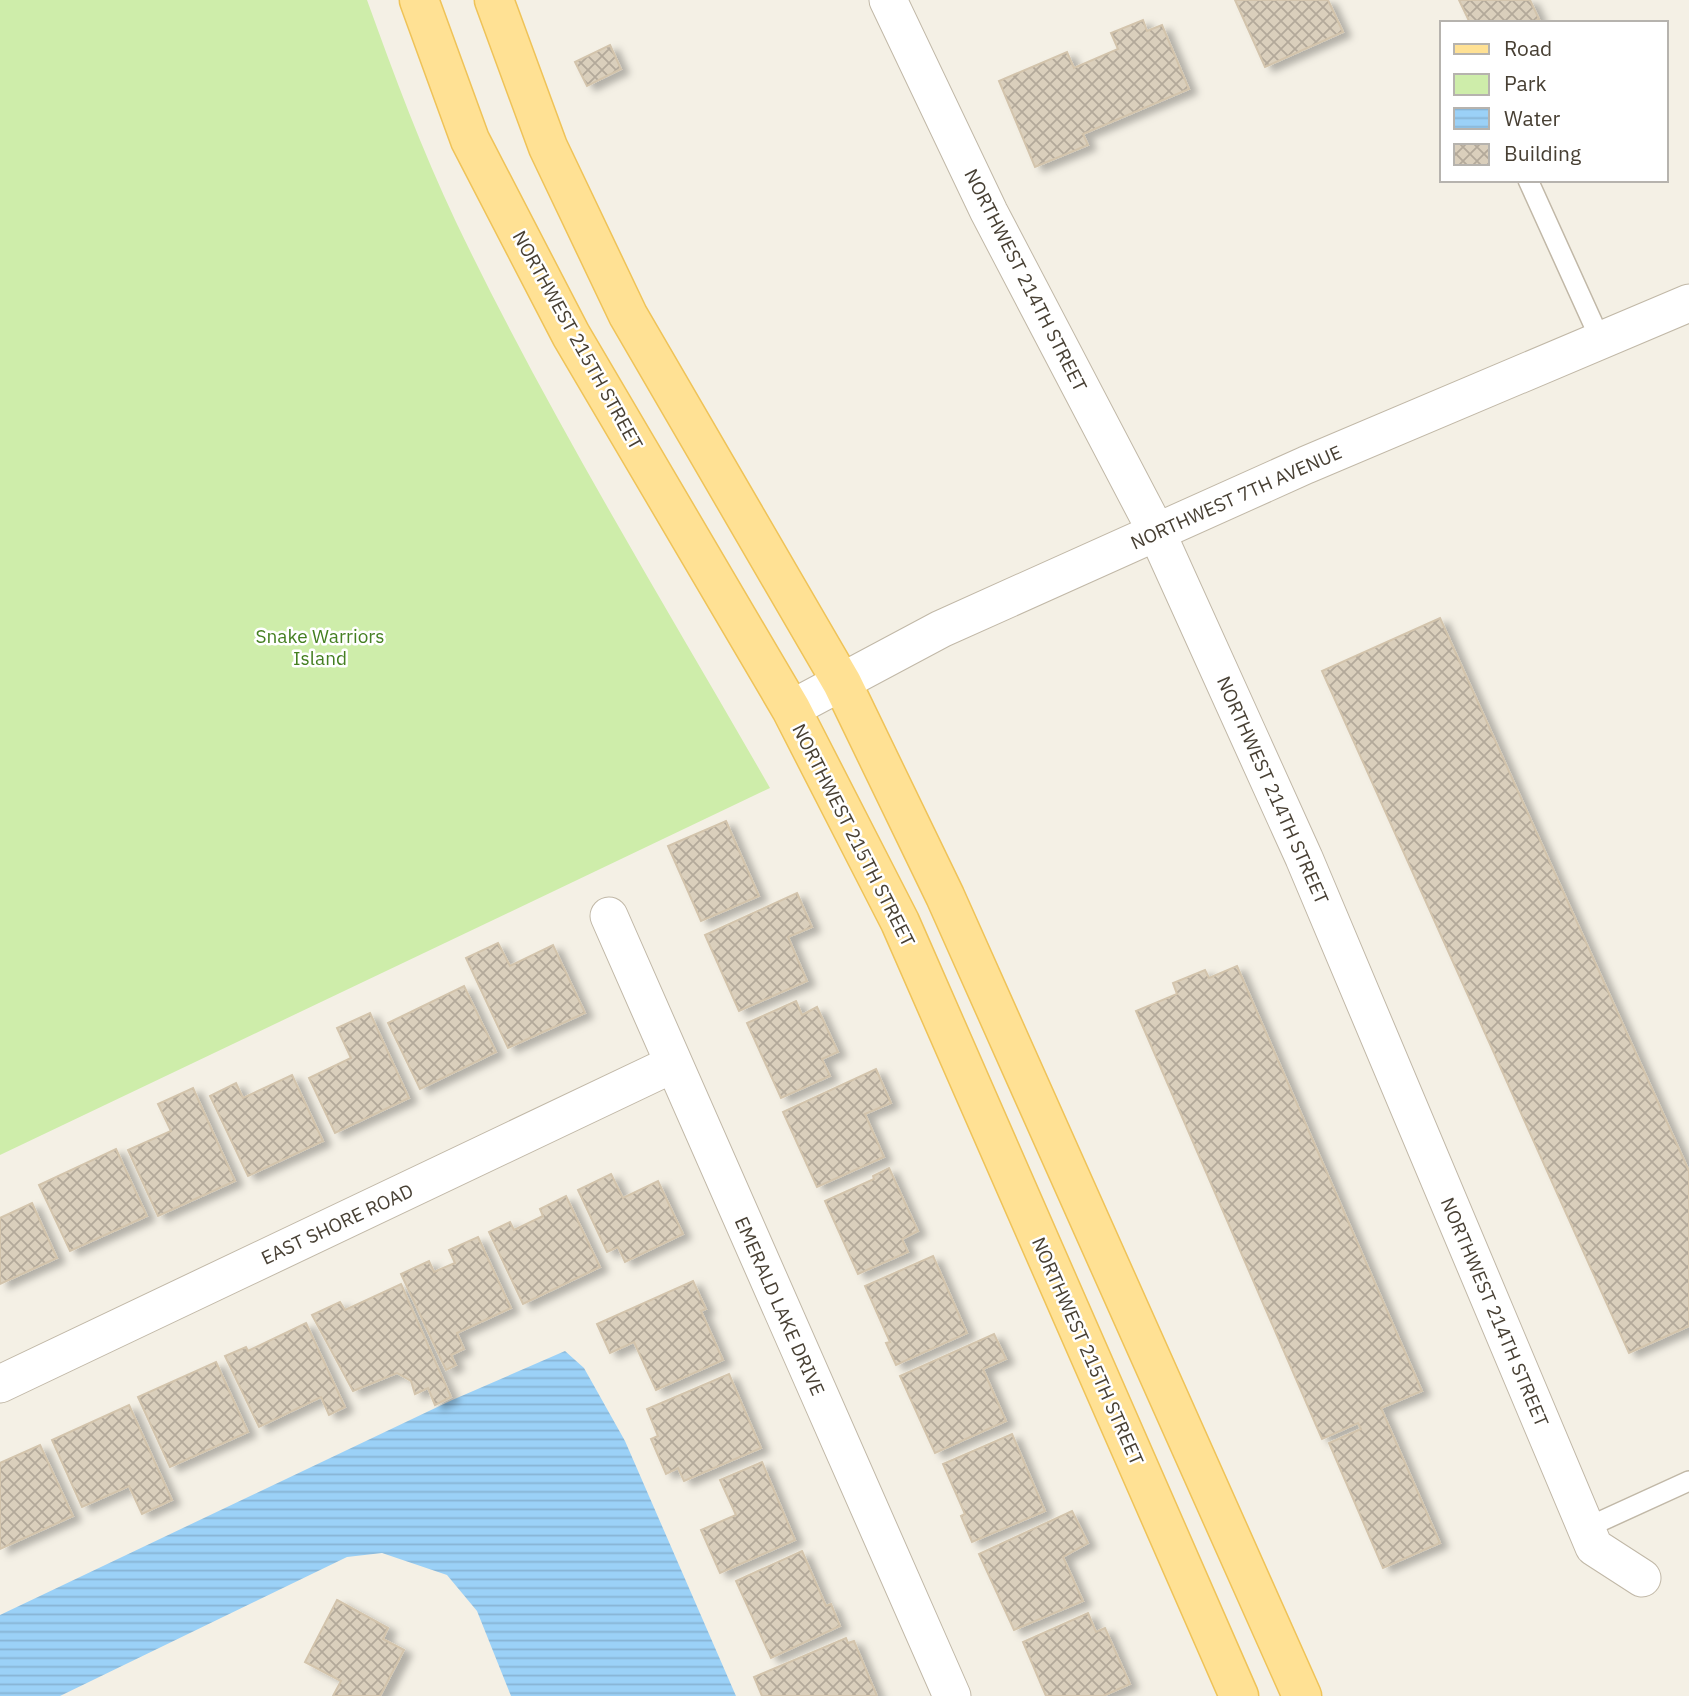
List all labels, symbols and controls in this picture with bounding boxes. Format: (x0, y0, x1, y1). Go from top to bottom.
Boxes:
legend (1440, 21, 1668, 182)
text: Road (1504, 34, 1552, 62)
text: Park (1504, 69, 1547, 97)
text: Water (1504, 104, 1561, 132)
text: Building (1504, 139, 1581, 167)
street label: NORTHWEST 214TH STREET (959, 165, 1093, 396)
street label: NORTHWEST 215TH STREET (508, 226, 648, 454)
street label: NORTHWEST 7TH AVENUE (1127, 440, 1345, 554)
park label: Snake Warriors Island (255, 624, 385, 670)
street label: NORTHWEST 214TH STREET (1212, 672, 1334, 908)
street label: NORTHWEST 215TH STREET (787, 720, 921, 951)
street label: EAST SHORE ROAD (257, 1178, 417, 1270)
street label: NORTHWEST 214TH STREET (1436, 1194, 1554, 1430)
street label: EMERALD LAKE DRIVE (730, 1213, 830, 1399)
street label: NORTHWEST 215TH STREET (1027, 1233, 1149, 1469)

